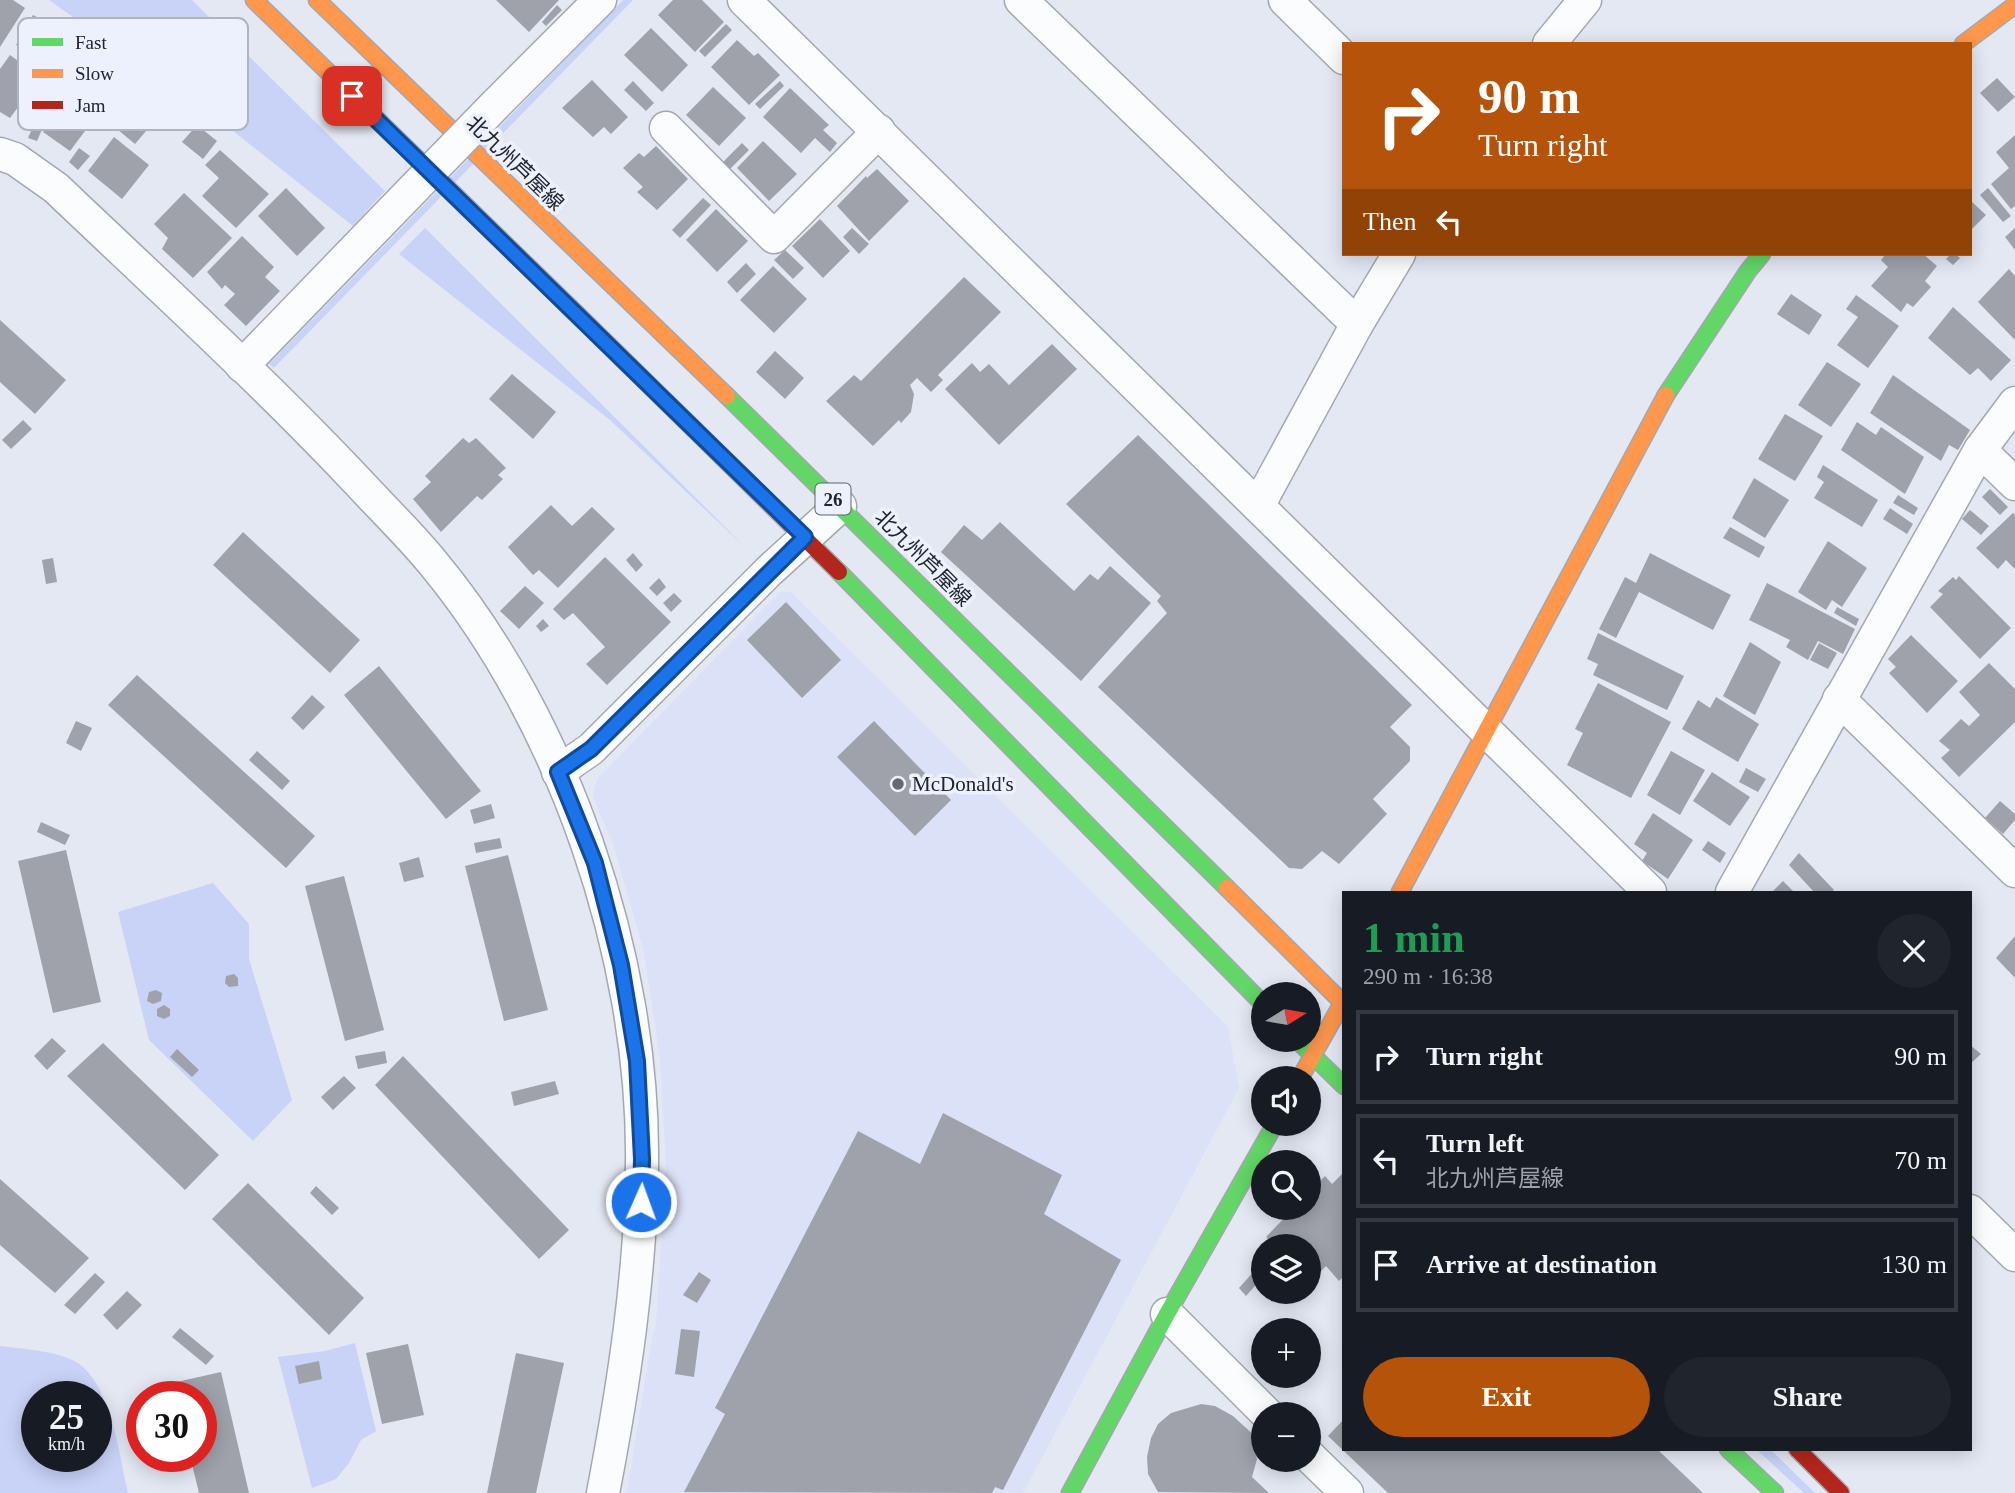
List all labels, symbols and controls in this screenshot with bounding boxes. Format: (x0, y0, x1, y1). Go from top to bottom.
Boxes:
legend (18, 18, 248, 130)
text: Fast (75, 32, 107, 53)
text: Slow (75, 63, 114, 84)
pin (322, 66, 382, 126)
text: 90 m (1478, 69, 1580, 124)
icon: right (1363, 70, 1454, 161)
icon: arrive (333, 77, 371, 115)
text: Jam (75, 95, 106, 116)
street label: 北九州芦屋線 (461, 111, 569, 215)
text: Turn right (1478, 127, 1608, 163)
icon: left (1430, 203, 1468, 241)
text: Then (1363, 207, 1416, 236)
road number: 26 (816, 484, 850, 514)
street label: 北九州芦屋線 (870, 505, 976, 611)
place label: McDonald's (912, 772, 1014, 796)
marker: McDonald's (890, 776, 906, 792)
button: close (1877, 914, 1951, 988)
text: 1 min (1363, 915, 1465, 961)
text: 290 m · 16:38 (1363, 964, 1493, 989)
north arrow (1251, 982, 1321, 1052)
map controls (1251, 982, 1321, 1472)
icon: right (1367, 1038, 1405, 1076)
text: Turn right (1426, 1042, 1543, 1071)
text: 90 m (1894, 1042, 1947, 1071)
button: sound (1251, 1066, 1321, 1136)
text: Turn left (1426, 1129, 1524, 1158)
icon: left (1367, 1142, 1405, 1180)
text: 70 m (1894, 1146, 1947, 1175)
button: search (1251, 1150, 1321, 1220)
position arrow (604, 1165, 678, 1239)
text: 北九州芦屋線 (1426, 1166, 1564, 1191)
button: layers (1251, 1234, 1321, 1304)
icon: arrive (1367, 1246, 1405, 1284)
text: Arrive at destination (1426, 1250, 1657, 1279)
text: 130 m (1881, 1250, 1947, 1279)
button: + (1251, 1318, 1321, 1388)
button: Exit (1363, 1357, 1650, 1437)
button: Share (1664, 1357, 1951, 1437)
speed limit sign: 30 (126, 1381, 217, 1472)
text: 25 (49, 1398, 84, 1437)
button: − (1251, 1402, 1321, 1472)
text: km/h (48, 1434, 85, 1454)

